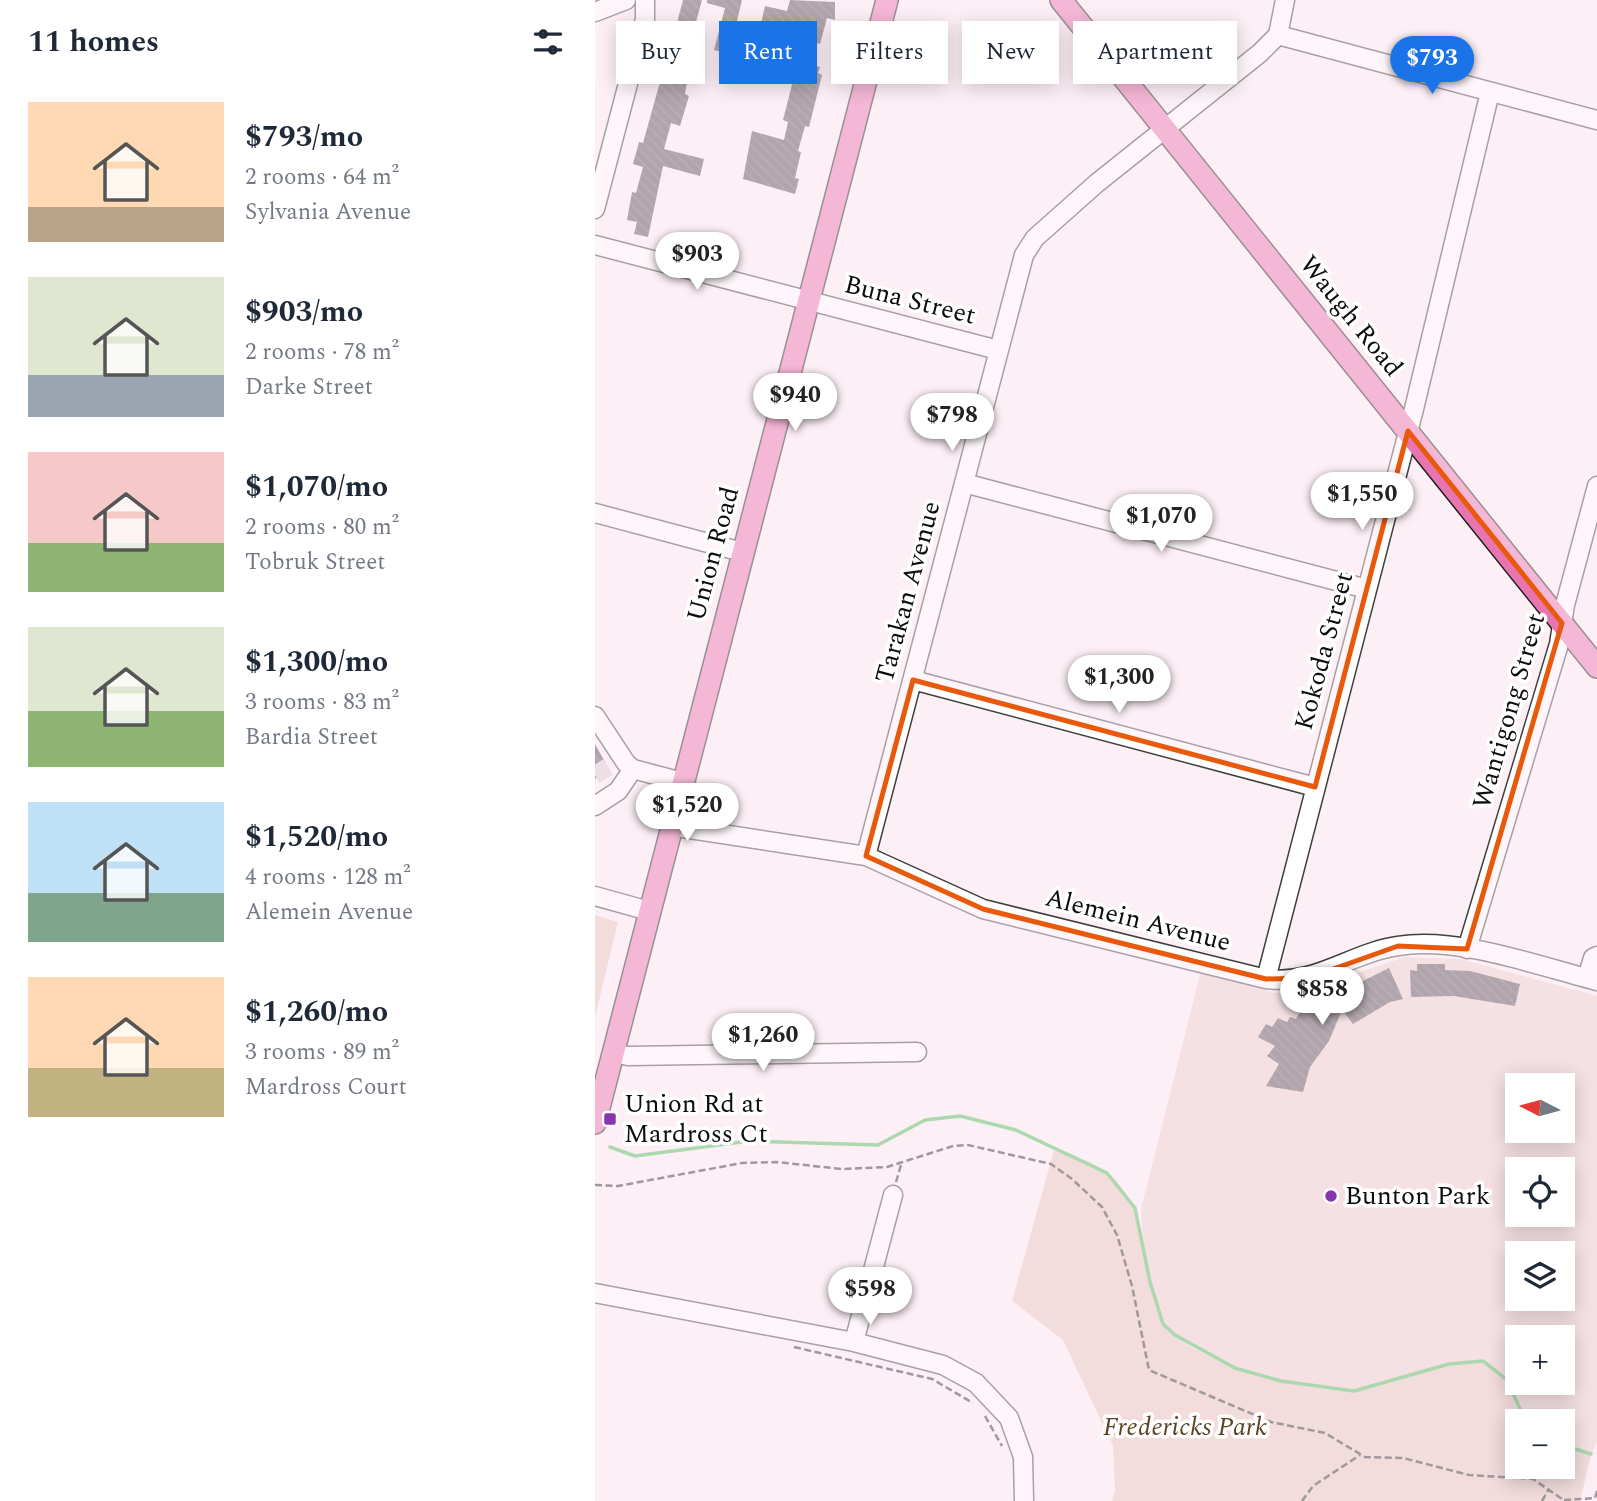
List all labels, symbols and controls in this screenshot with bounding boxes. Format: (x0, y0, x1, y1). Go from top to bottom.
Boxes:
text: 11 homes (28, 19, 159, 65)
chip: Buy (616, 21, 705, 84)
chip: Rent (719, 21, 817, 84)
chip: Filters (831, 21, 948, 84)
chip: New (962, 21, 1059, 84)
chip: Apartment (1073, 21, 1237, 84)
icon: filters (529, 23, 567, 61)
pin: $793 (1391, 36, 1473, 96)
text: $793 (1406, 41, 1458, 76)
text: $793/mo (245, 114, 363, 160)
icon: home (84, 130, 168, 214)
text: 2 rooms · 64 m² (245, 160, 399, 195)
text: Sylvania Avenue (245, 195, 411, 230)
pin: $903 (656, 232, 738, 292)
text: $903 (671, 237, 723, 272)
street label: Waugh Road (1289, 246, 1413, 386)
street label: Buna Street (840, 264, 980, 336)
text: $903/mo (245, 289, 363, 335)
icon: home (84, 305, 168, 389)
text: 2 rooms · 78 m² (245, 335, 399, 370)
text: Darke Street (245, 370, 373, 405)
pin: $940 (754, 374, 836, 433)
text: $940 (769, 378, 821, 413)
pin: $798 (911, 393, 993, 453)
text: $798 (926, 398, 978, 433)
text: $1,070/mo (245, 464, 388, 510)
pin: $1,550 (1305, 472, 1419, 532)
text: $1,550 (1327, 477, 1397, 512)
icon: home (84, 480, 168, 564)
street label: Union Road (676, 482, 750, 626)
pin: $1,070 (1104, 494, 1218, 554)
street label: Tarakan Avenue (865, 497, 951, 687)
text: $1,070 (1126, 499, 1196, 534)
text: 2 rooms · 80 m² (245, 510, 399, 545)
text: Tobruk Street (245, 545, 386, 580)
street label: Kokoda Street (1284, 567, 1364, 735)
street label: Wantigong Street (1462, 608, 1556, 814)
text: $1,300/mo (245, 639, 388, 685)
icon: home (84, 655, 168, 739)
pin: $1,300 (1062, 656, 1176, 715)
text: $1,300 (1084, 660, 1154, 695)
text: 3 rooms · 83 m² (245, 685, 399, 720)
text: Bardia Street (245, 720, 378, 755)
pin: $1,520 (630, 784, 744, 843)
text: $1,520 (652, 788, 722, 823)
text: $1,520/mo (245, 814, 388, 860)
icon: home (84, 830, 168, 914)
text: 4 rooms · 128 m² (245, 860, 411, 895)
street label: Alemein Avenue (1041, 878, 1235, 962)
text: Alemein Avenue (245, 895, 413, 930)
pin: $858 (1281, 968, 1363, 1027)
text: $858 (1296, 972, 1348, 1007)
text: $1,260/mo (245, 989, 388, 1035)
icon: home (84, 1005, 168, 1089)
pin: $1,260 (706, 1014, 820, 1073)
text: $1,260 (728, 1018, 798, 1053)
text: 3 rooms · 89 m² (245, 1035, 399, 1070)
text: Mardross Court (245, 1070, 407, 1105)
north arrow (1505, 1073, 1575, 1143)
map controls (1505, 1073, 1575, 1479)
place label: Union Rd at Mardross Ct (624, 1084, 768, 1154)
marker: Union Rd at Mardross Ct (602, 1111, 618, 1127)
button: locate (1505, 1157, 1575, 1227)
place label: Bunton Park (1345, 1176, 1490, 1216)
marker: Bunton Park (1323, 1188, 1339, 1204)
button: layers (1505, 1241, 1575, 1311)
pin: $598 (829, 1268, 911, 1327)
text: $598 (844, 1272, 896, 1307)
button: + (1505, 1325, 1575, 1395)
park label: Fredericks Park (1103, 1407, 1267, 1447)
button: − (1505, 1409, 1575, 1479)

